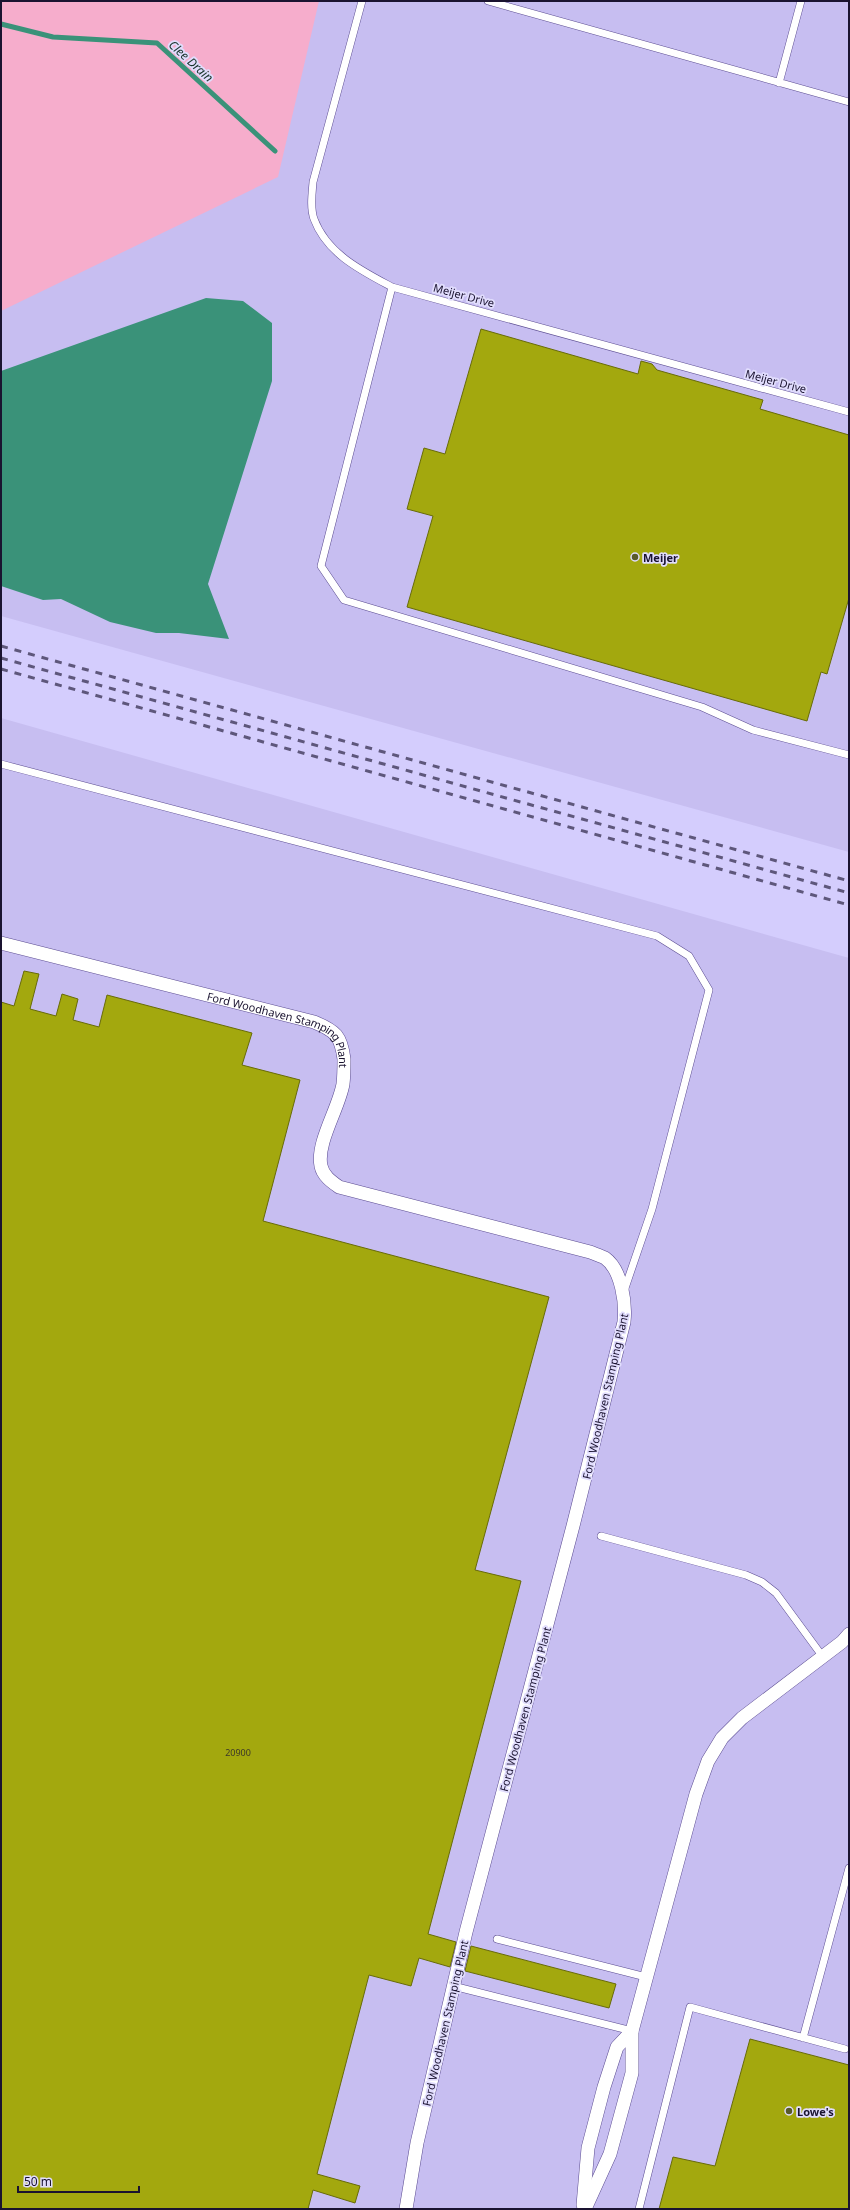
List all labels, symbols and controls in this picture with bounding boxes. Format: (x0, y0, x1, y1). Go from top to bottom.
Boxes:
water label: Clee Drain (165, 36, 217, 86)
street label: Meijer Drive (432, 280, 496, 310)
street label: Meijer Drive (744, 366, 808, 396)
place label: Meijer (643, 550, 678, 565)
marker: Meijer (630, 552, 640, 562)
street label: Ford Woodhaven Stamping Plant (206, 988, 352, 1068)
street label: Ford Woodhaven Stamping Plant (579, 1312, 631, 1480)
street label: Ford Woodhaven Stamping Plant (496, 1625, 554, 1793)
house number: 20900 (225, 1746, 251, 1759)
street label: Ford Woodhaven Stamping Plant (419, 1939, 471, 2107)
place label: Lowe's (797, 2104, 834, 2119)
marker: Lowe's (784, 2106, 794, 2116)
scale bar (18, 2168, 139, 2194)
text: 50 m (24, 2173, 52, 2190)

